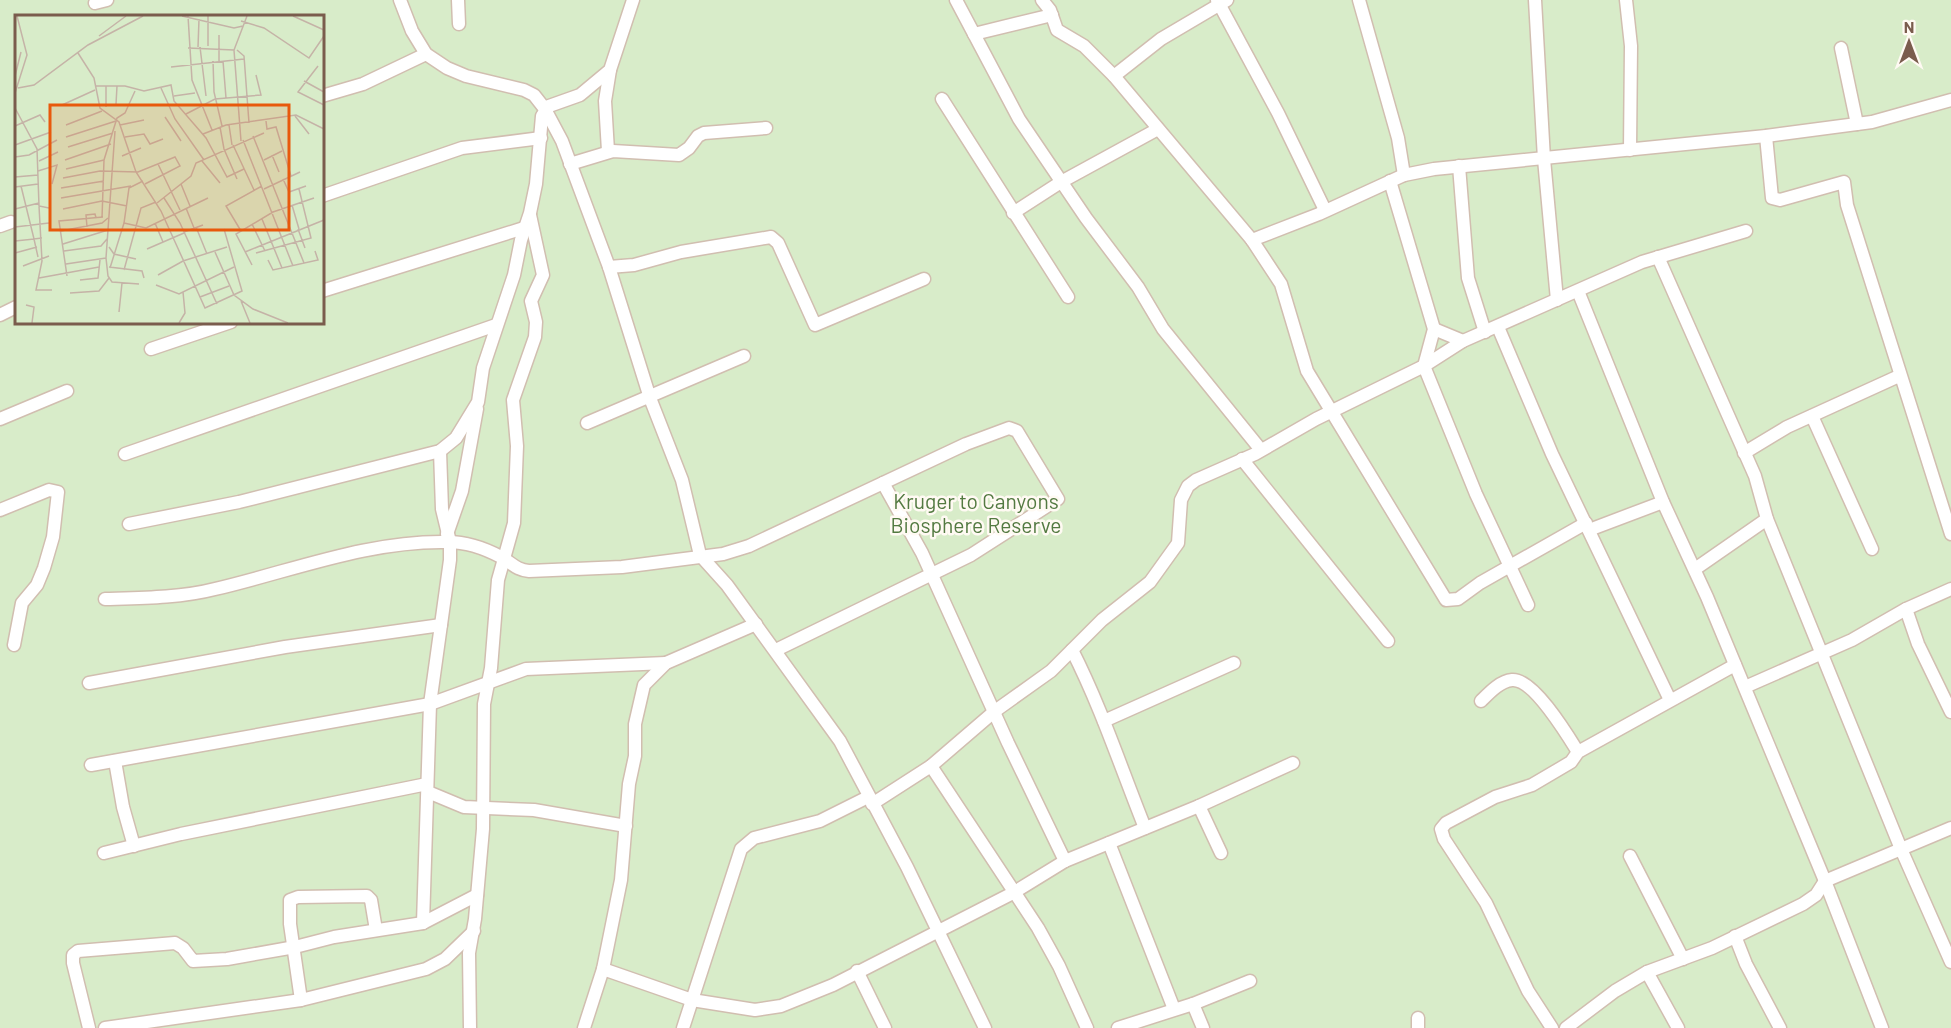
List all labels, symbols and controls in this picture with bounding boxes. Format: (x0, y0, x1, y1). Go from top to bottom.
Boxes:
north arrow (1879, 12, 1939, 72)
inset map (15, 15, 324, 324)
text: N (1904, 17, 1914, 36)
park label: Kruger to Canyons Biosphere Reserve (890, 488, 1062, 537)

